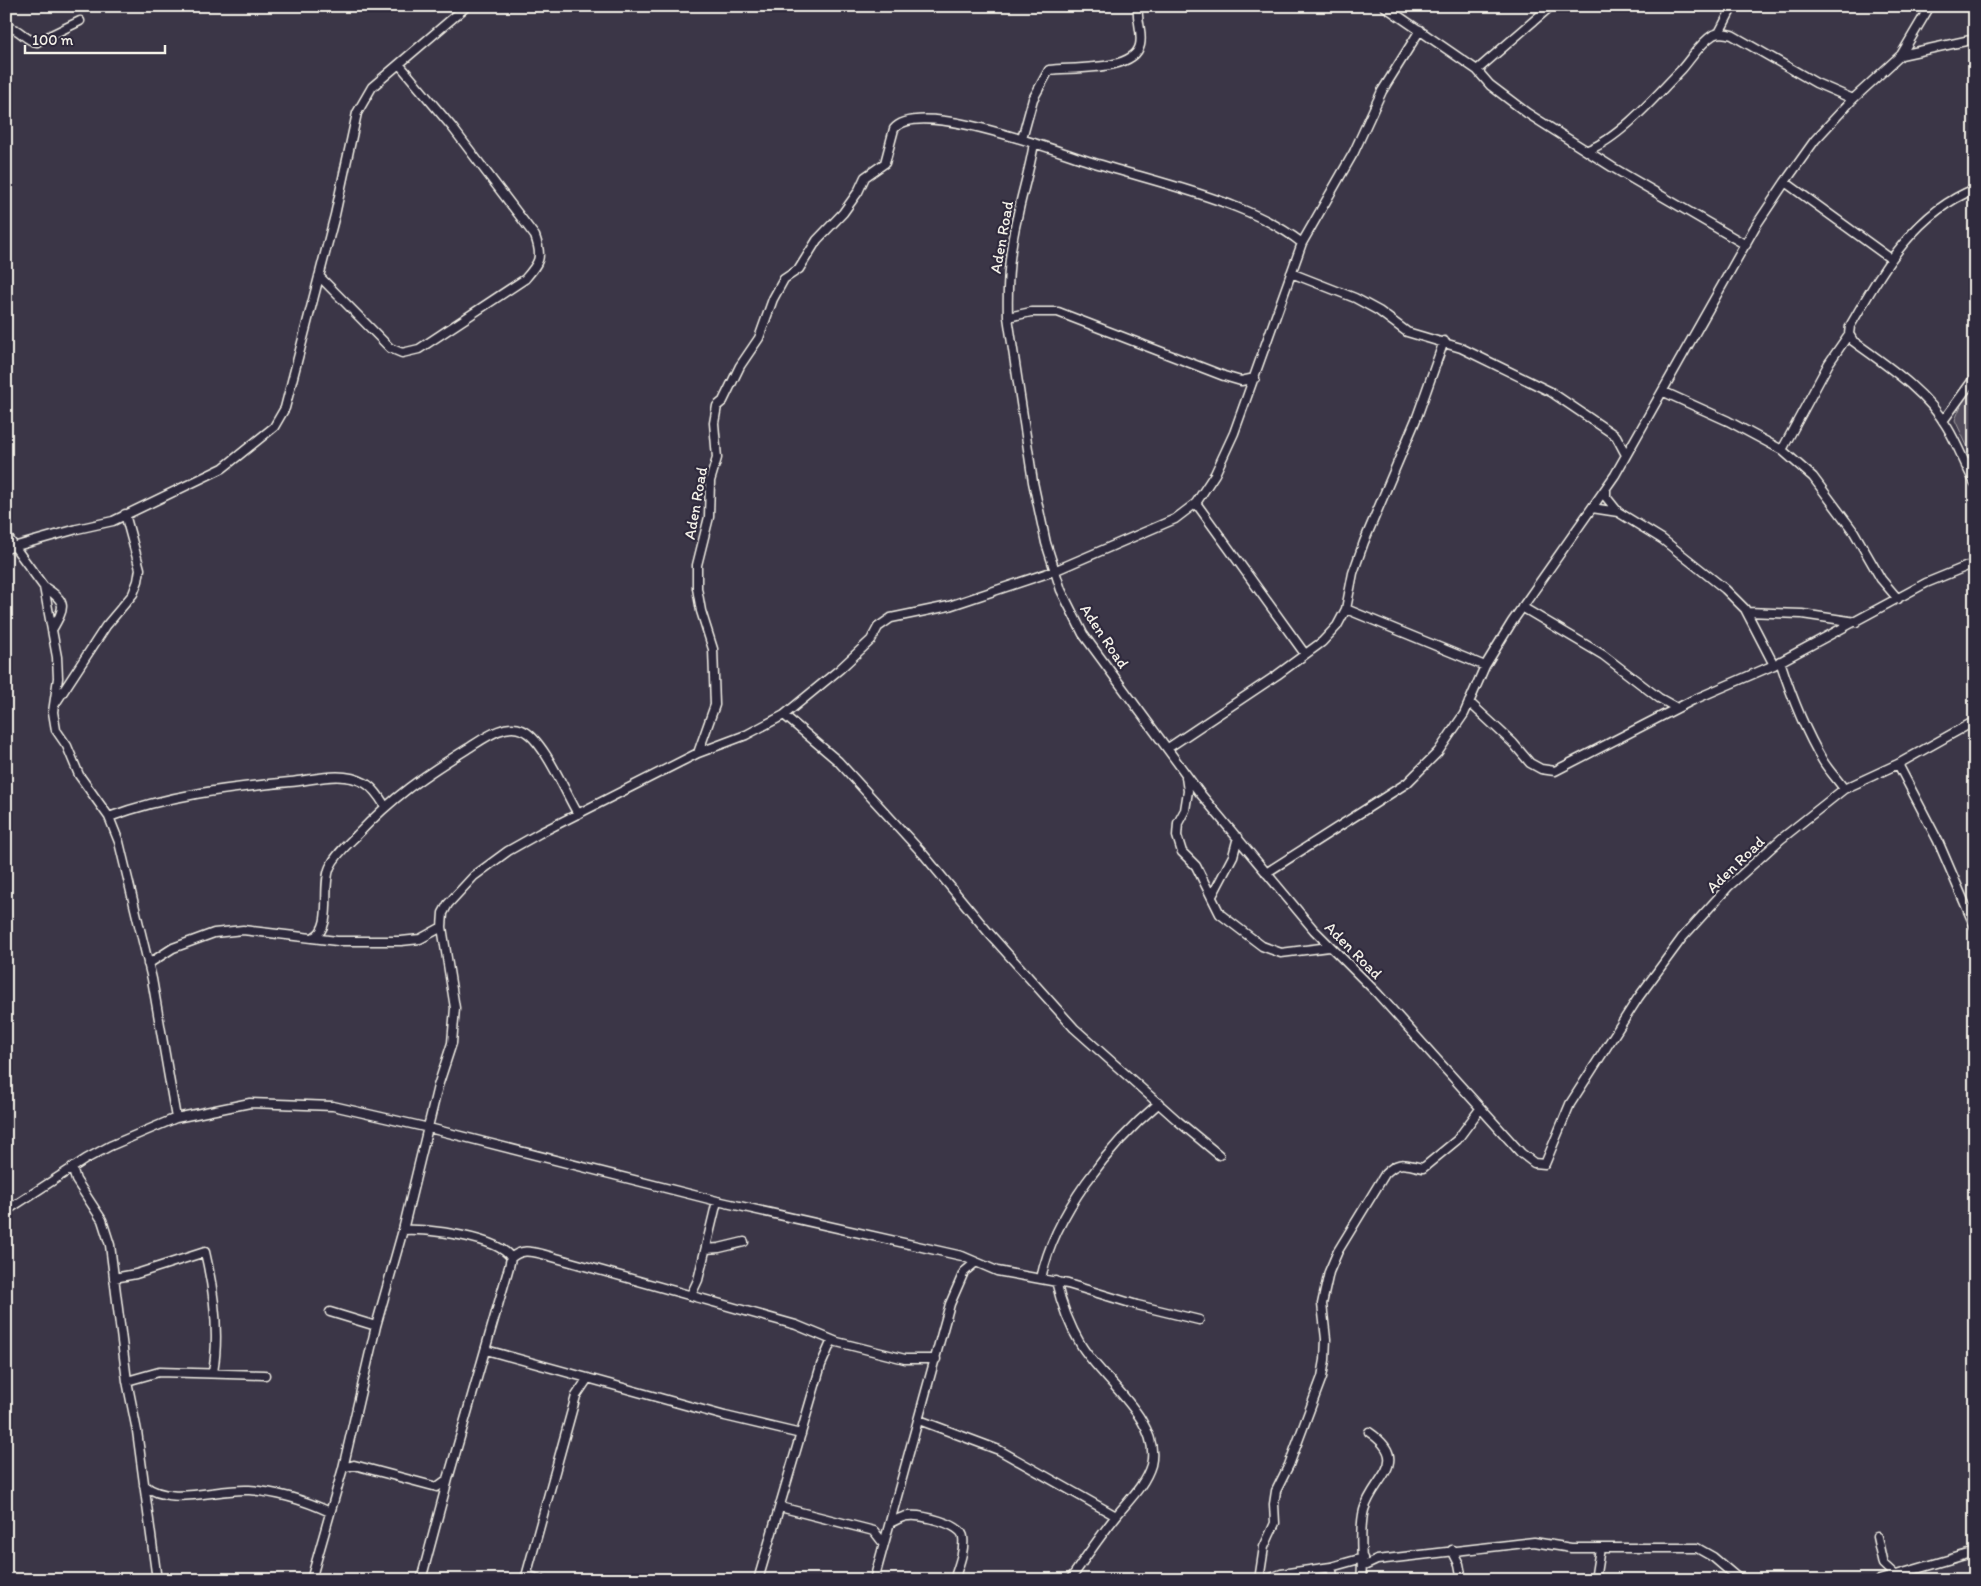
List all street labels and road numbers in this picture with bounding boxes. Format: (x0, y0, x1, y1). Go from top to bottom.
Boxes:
street label: Aden Road (986, 199, 1017, 275)
street label: Aden Road (680, 465, 711, 541)
street label: Aden Road (1076, 600, 1133, 672)
street label: Aden Road (1702, 832, 1769, 897)
street label: Aden Road (1321, 918, 1387, 983)

